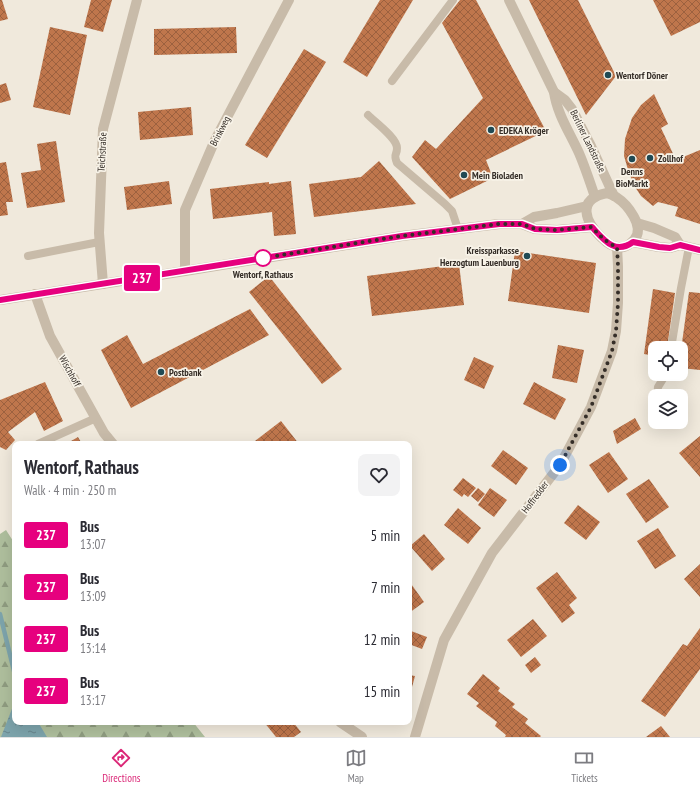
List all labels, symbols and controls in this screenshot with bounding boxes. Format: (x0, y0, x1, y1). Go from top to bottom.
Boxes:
place label: Wentorf Döner (615, 69, 668, 82)
marker: Wentorf Döner (603, 70, 613, 80)
street label: Berliner Landstraße (567, 108, 609, 174)
street label: Brinkweg (207, 114, 233, 148)
place label: EDEKA Kröger (499, 124, 549, 137)
marker: EDEKA Kröger (486, 125, 496, 135)
street label: Teichstraße (94, 132, 110, 172)
place label: Zollhof (658, 152, 684, 165)
marker: Zollhof (645, 153, 655, 163)
marker: Denns BioMarkt (627, 154, 637, 164)
place label: Denns BioMarkt (616, 165, 648, 190)
place label: Mein Bioladen (472, 169, 524, 182)
marker: Mein Bioladen (459, 170, 469, 180)
place label: Kreissparkasse Herzogtum Lauenburg (440, 244, 520, 269)
marker: Wentorf, Rathaus (254, 249, 272, 267)
marker: Kreissparkasse Herzogtum Lauenburg (522, 251, 532, 261)
line badge: 237 (119, 265, 165, 291)
place label: Wentorf, Rathaus (232, 268, 294, 281)
text: 237 (132, 269, 152, 287)
map controls (648, 341, 688, 429)
button: locate (648, 341, 688, 381)
street label: Wischhoff (56, 353, 84, 389)
place label: Postbank (169, 366, 202, 379)
marker: Postbank (156, 367, 166, 377)
button: layers (648, 389, 688, 429)
button: heart (358, 454, 400, 496)
text: Wentorf, Rathaus (24, 455, 139, 479)
your location (550, 455, 570, 475)
street label: Hoffredder (519, 478, 552, 516)
text: Walk · 4 min · 250 m (24, 482, 116, 499)
text: Bus (80, 517, 99, 536)
text: 237 (36, 526, 56, 544)
text: 5 min (370, 526, 400, 545)
text: 13:07 (80, 536, 106, 553)
text: Bus (80, 569, 99, 588)
text: 237 (36, 578, 56, 596)
text: 7 min (371, 578, 400, 597)
text: 13:09 (80, 588, 106, 605)
text: Bus (80, 621, 99, 640)
text: 237 (36, 630, 56, 648)
text: 12 min (364, 630, 400, 649)
text: 13:14 (80, 640, 106, 657)
text: Bus (80, 673, 99, 692)
text: 237 (36, 682, 56, 700)
text: 15 min (364, 682, 400, 701)
text: 13:17 (80, 692, 106, 709)
tab: Directions (102, 747, 140, 785)
tab: Map (345, 747, 367, 785)
tab: Tickets (571, 747, 598, 785)

